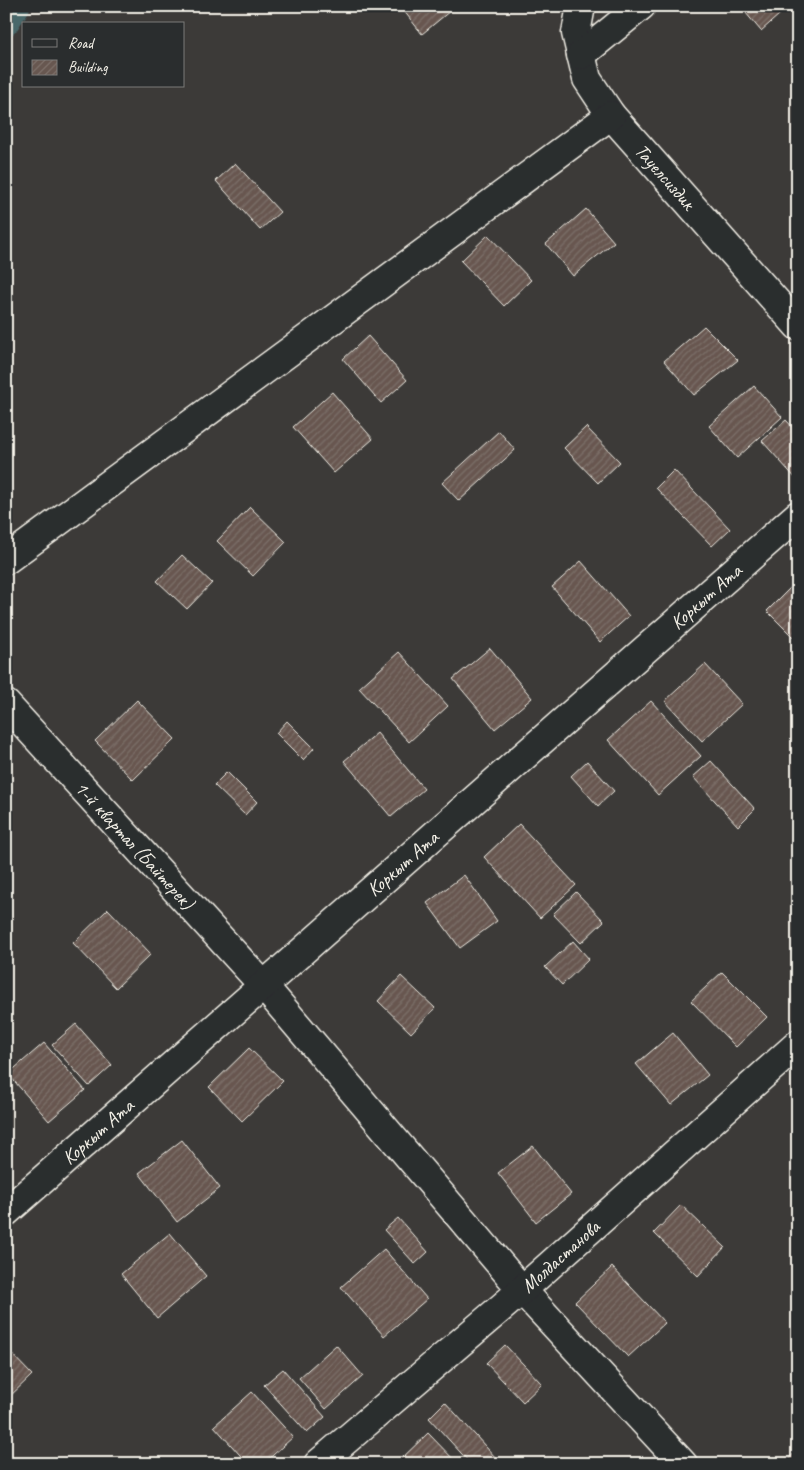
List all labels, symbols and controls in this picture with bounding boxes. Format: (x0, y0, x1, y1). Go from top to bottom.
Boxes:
legend (22, 22, 185, 88)
text: Road (68, 34, 95, 53)
text: Building (68, 58, 108, 77)
street label: Тауелсиздик (630, 138, 702, 216)
street label: Коркыт Ата (665, 557, 748, 635)
street label: 1-й квартал (Байтерек) (70, 775, 201, 916)
street label: Коркыт Ата (361, 824, 444, 901)
street label: Коркыт Ата (56, 1092, 140, 1170)
street label: Молдастанова (515, 1213, 606, 1298)

